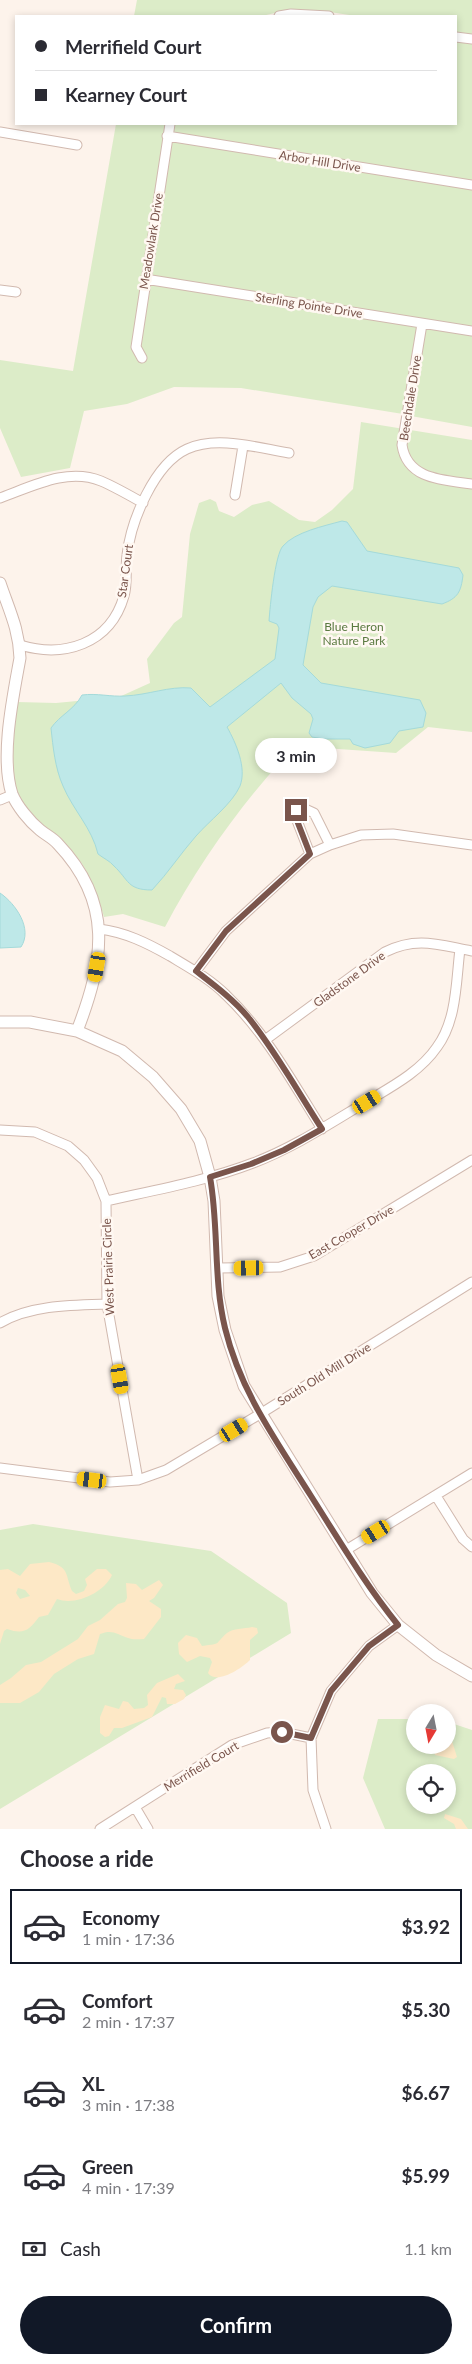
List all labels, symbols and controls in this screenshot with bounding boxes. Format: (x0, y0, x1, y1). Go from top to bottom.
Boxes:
text: Merrifield Court (65, 35, 202, 58)
text: Kearney Court (65, 83, 187, 106)
street label: Arbor Hill Drive (278, 147, 362, 175)
street label: Meadowlark Drive (136, 192, 166, 290)
street label: Sterling Pointe Drive (254, 289, 364, 321)
street label: Beechdale Drive (396, 354, 424, 442)
street label: Star Court (114, 543, 136, 599)
park label: Blue Heron Nature Park (323, 619, 386, 648)
callout: 3 min (255, 738, 337, 772)
text: 3 min (276, 746, 316, 765)
route end (285, 799, 307, 821)
street label: Gladstone Drive (310, 948, 388, 1010)
car (87, 951, 106, 983)
car (350, 1088, 383, 1116)
street label: East Cooper Drive (306, 1202, 396, 1262)
street label: West Prairie Circle (99, 1218, 117, 1316)
car (233, 1260, 264, 1276)
street label: South Old Mill Drive (274, 1339, 374, 1409)
car (110, 1363, 129, 1395)
car (217, 1416, 250, 1444)
car (76, 1471, 107, 1489)
car (359, 1518, 392, 1546)
north arrow (406, 1704, 456, 1754)
map controls (406, 1704, 456, 1814)
route start (271, 1721, 293, 1743)
street label: Merrifield Court (161, 1737, 242, 1794)
button: locate (406, 1764, 456, 1814)
text: Choose a ride (20, 1845, 154, 1872)
icon: car (22, 1904, 67, 1949)
text: Economy (82, 1906, 160, 1929)
text: $3.92 (401, 1915, 450, 1938)
text: 1 min · 17:36 (82, 1929, 175, 1948)
icon: car (22, 1987, 67, 2032)
text: Comfort (82, 1989, 153, 2012)
text: $5.30 (401, 1998, 450, 2021)
text: 2 min · 17:37 (82, 2012, 175, 2031)
icon: car (22, 2070, 67, 2115)
text: XL (82, 2072, 105, 2095)
text: $6.67 (401, 2081, 450, 2104)
text: 3 min · 17:38 (82, 2095, 175, 2114)
icon: car (22, 2153, 67, 2198)
text: Green (82, 2155, 133, 2178)
text: $5.99 (401, 2164, 450, 2187)
text: 4 min · 17:39 (82, 2178, 175, 2197)
icon: cash (20, 2235, 48, 2263)
text: Cash (60, 2237, 101, 2260)
text: 1.1 km (404, 2239, 452, 2258)
button: Confirm (20, 2296, 452, 2354)

